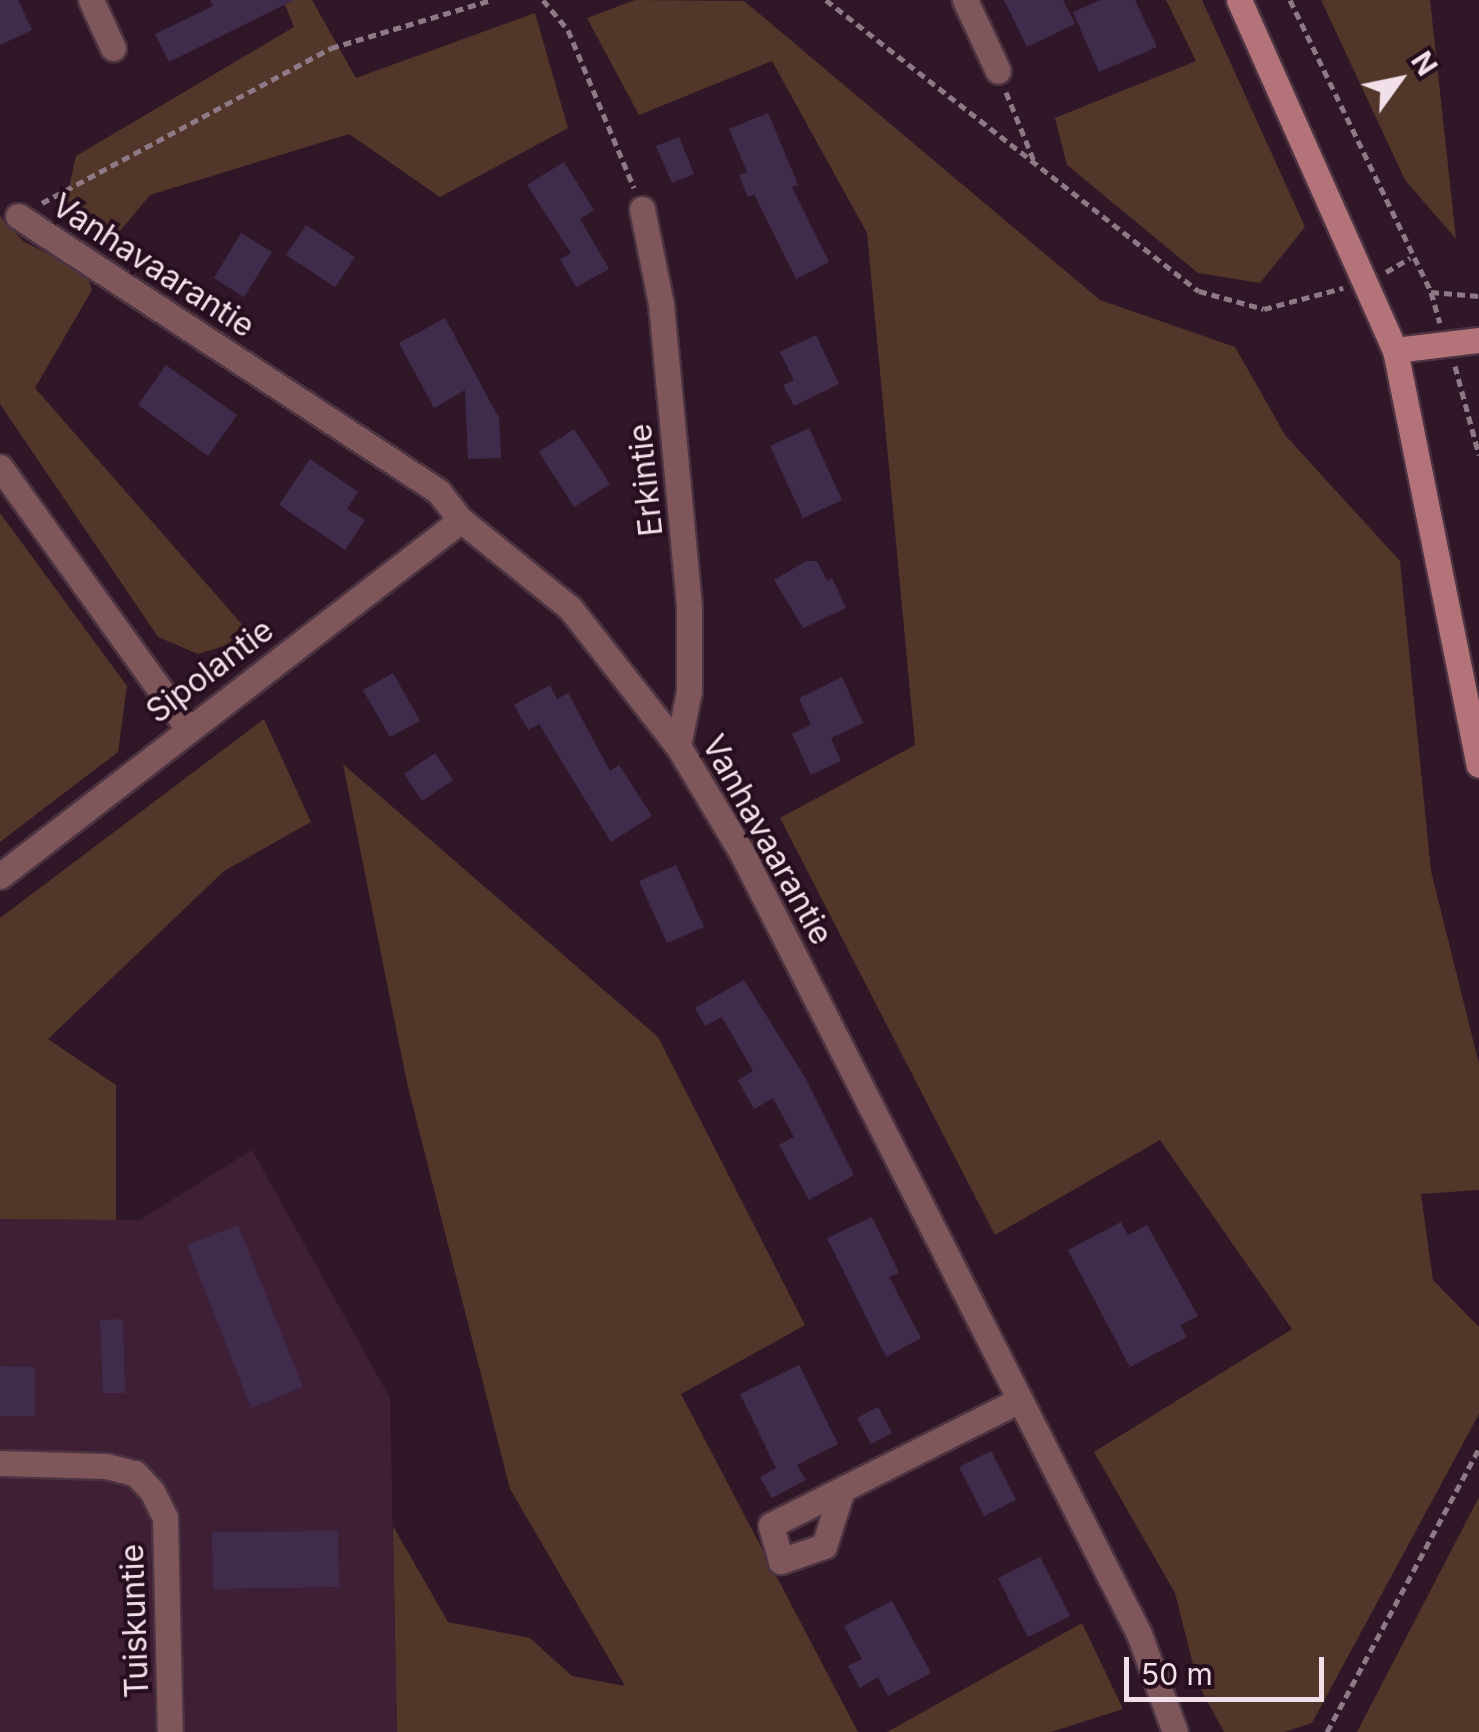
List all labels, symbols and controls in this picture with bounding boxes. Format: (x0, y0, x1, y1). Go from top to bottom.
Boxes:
north arrow (1349, 30, 1449, 130)
text: N (1404, 45, 1444, 82)
street label: Vanhavaarantie (45, 186, 261, 346)
street label: Erkintie (621, 422, 671, 538)
street label: Sipolantie (139, 611, 281, 731)
street label: Vanhavaarantie (694, 729, 840, 951)
street label: Tuiskuntie (113, 1543, 157, 1699)
scale bar (1129, 1637, 1329, 1699)
text: 50 m (1141, 1656, 1213, 1692)

